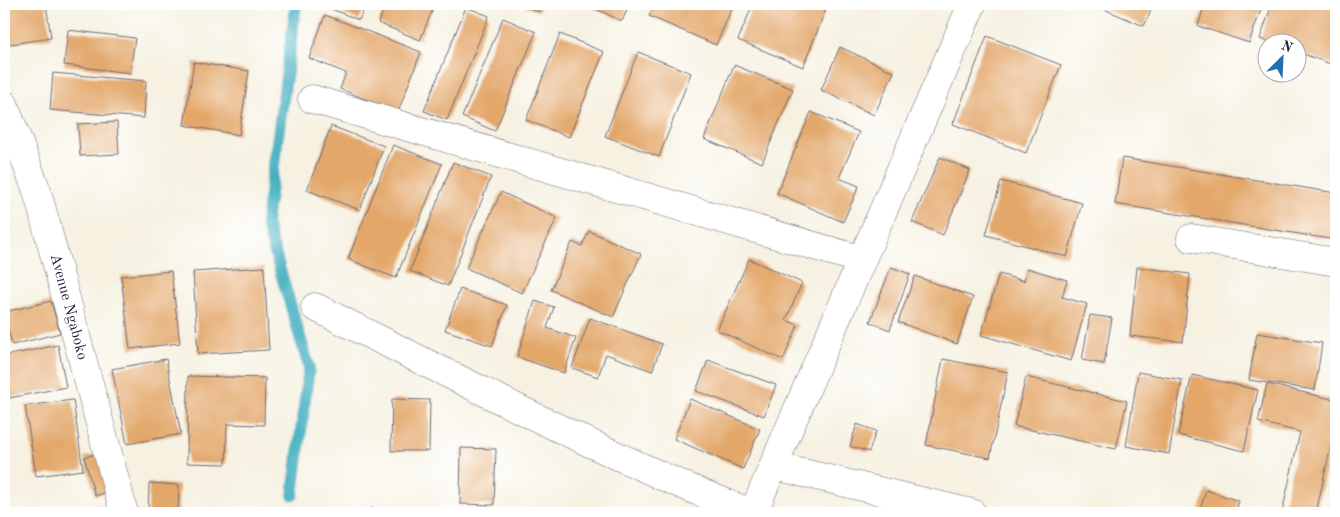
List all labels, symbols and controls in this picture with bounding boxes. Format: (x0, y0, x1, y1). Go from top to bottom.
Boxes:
north arrow (1258, 32, 1308, 82)
text: N (1279, 38, 1295, 56)
street label: Avenue Ngaboko (47, 252, 89, 362)

